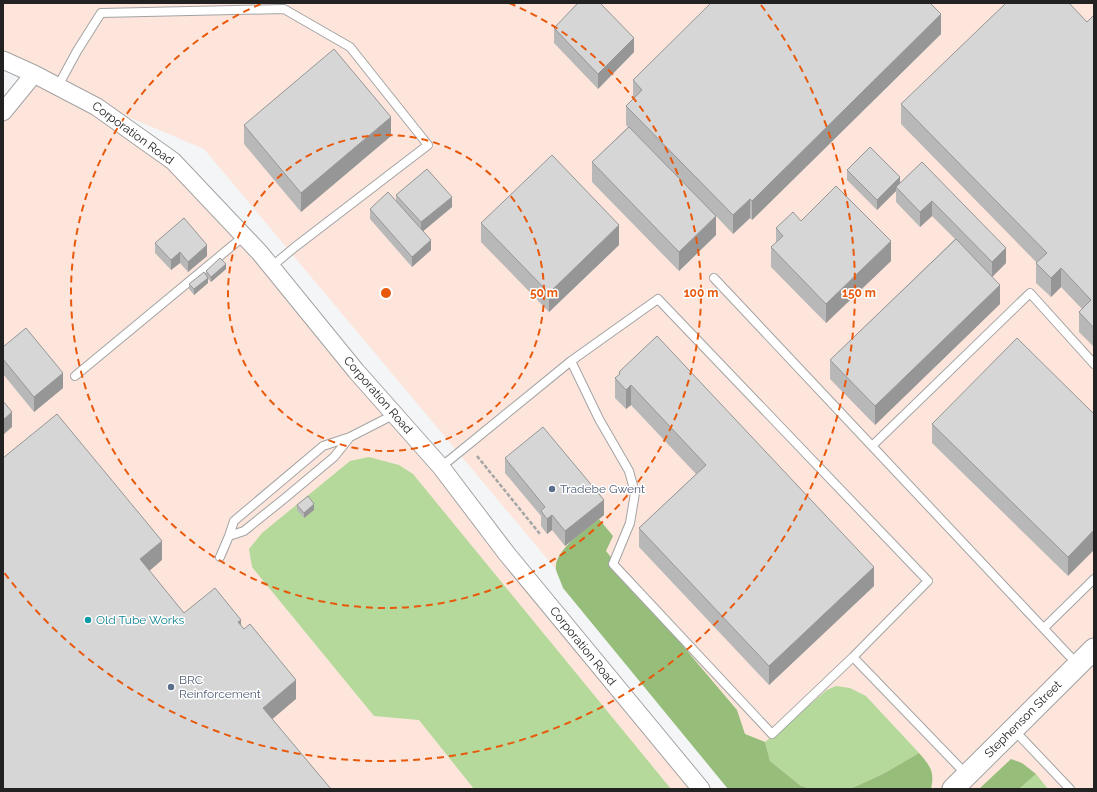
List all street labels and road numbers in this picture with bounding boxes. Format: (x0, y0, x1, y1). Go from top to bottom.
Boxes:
street label: Corporation Road (89, 99, 177, 167)
street label: Corporation Road (341, 354, 415, 436)
street label: Corporation Road (547, 604, 619, 688)
street label: Stephenson Street (982, 678, 1064, 760)

